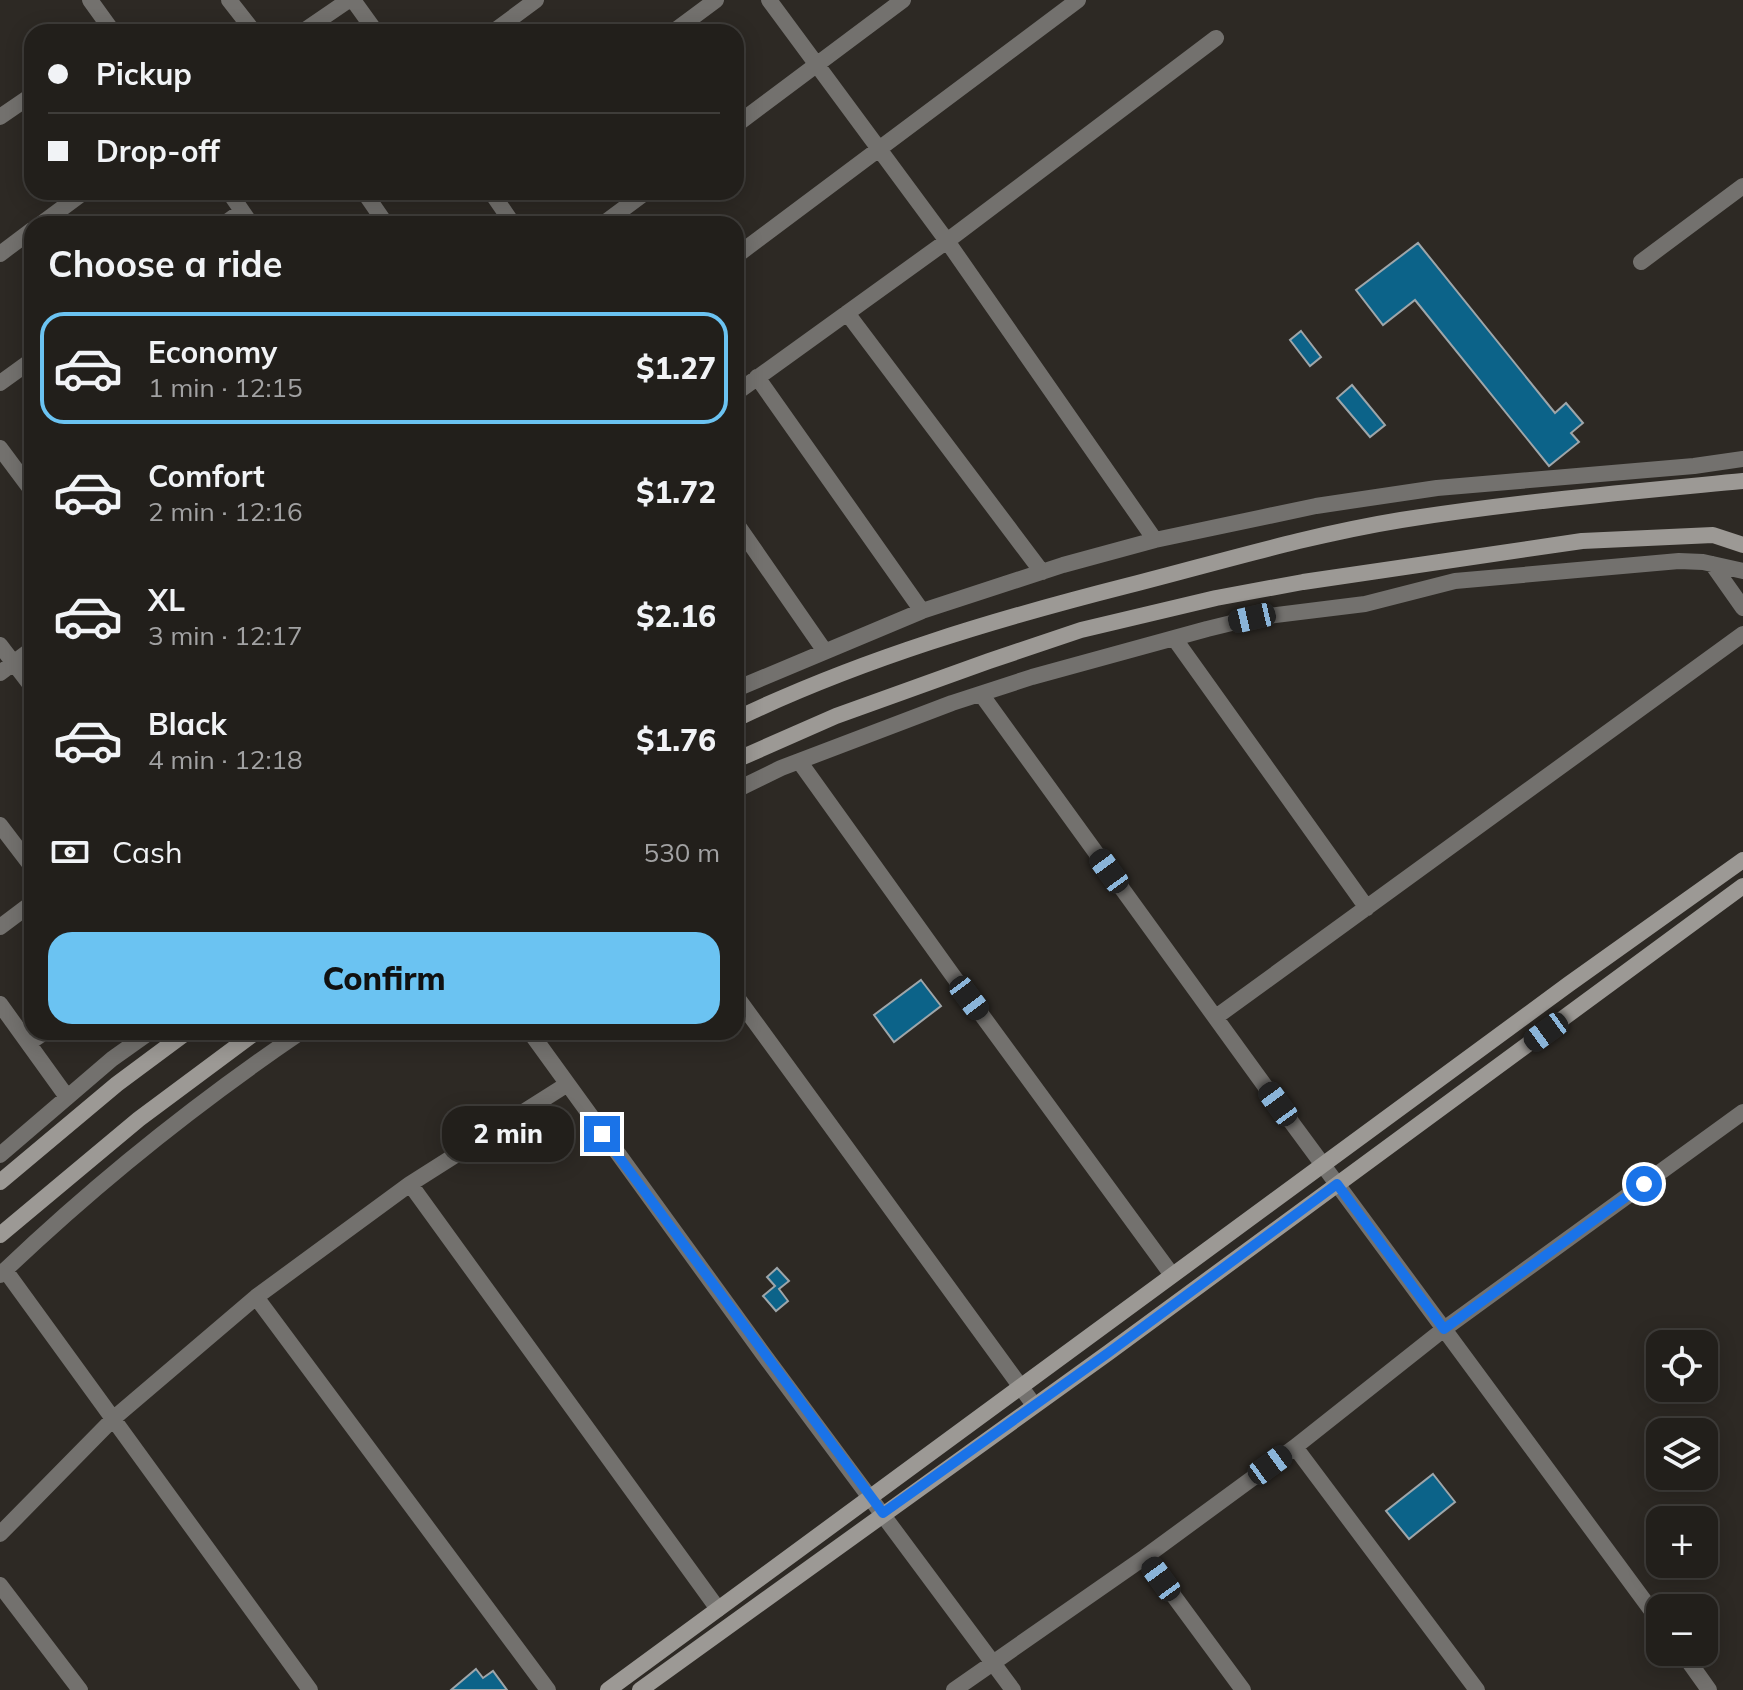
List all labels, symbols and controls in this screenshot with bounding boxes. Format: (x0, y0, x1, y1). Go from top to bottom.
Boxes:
text: Pickup (96, 55, 192, 93)
text: Drop-off (96, 132, 220, 170)
text: Choose a ride (48, 241, 282, 286)
icon: car (52, 332, 124, 404)
text: Economy (148, 333, 277, 371)
text: $1.27 (636, 349, 716, 387)
text: 1 min · 12:15 (148, 371, 303, 404)
icon: car (52, 456, 124, 528)
text: Comfort (148, 457, 265, 495)
text: $1.72 (636, 473, 716, 511)
text: 2 min · 12:16 (148, 495, 303, 528)
icon: car (52, 580, 124, 652)
text: XL (148, 581, 185, 619)
text: $2.16 (636, 597, 716, 635)
car (1226, 601, 1278, 635)
text: 3 min · 12:17 (148, 619, 303, 652)
icon: car (52, 704, 124, 776)
text: Black (148, 705, 227, 743)
text: $1.76 (636, 721, 716, 759)
text: 4 min · 12:18 (148, 743, 303, 776)
icon: cash (48, 830, 92, 874)
text: Cash (112, 833, 183, 871)
text: 530 m (644, 836, 720, 869)
car (1085, 845, 1133, 897)
button: Confirm (48, 932, 720, 1024)
car (945, 972, 993, 1024)
car (1520, 1008, 1572, 1056)
car (1254, 1078, 1302, 1130)
callout: 2 min (442, 1106, 574, 1162)
route end (584, 1116, 620, 1152)
text: 2 min (473, 1117, 543, 1150)
route start (1626, 1166, 1662, 1202)
map controls (1646, 1330, 1718, 1666)
button: locate (1646, 1330, 1718, 1402)
button: layers (1646, 1418, 1718, 1490)
car (1244, 1441, 1296, 1489)
button: + (1646, 1506, 1718, 1578)
car (1137, 1553, 1185, 1605)
button: − (1646, 1594, 1718, 1666)

